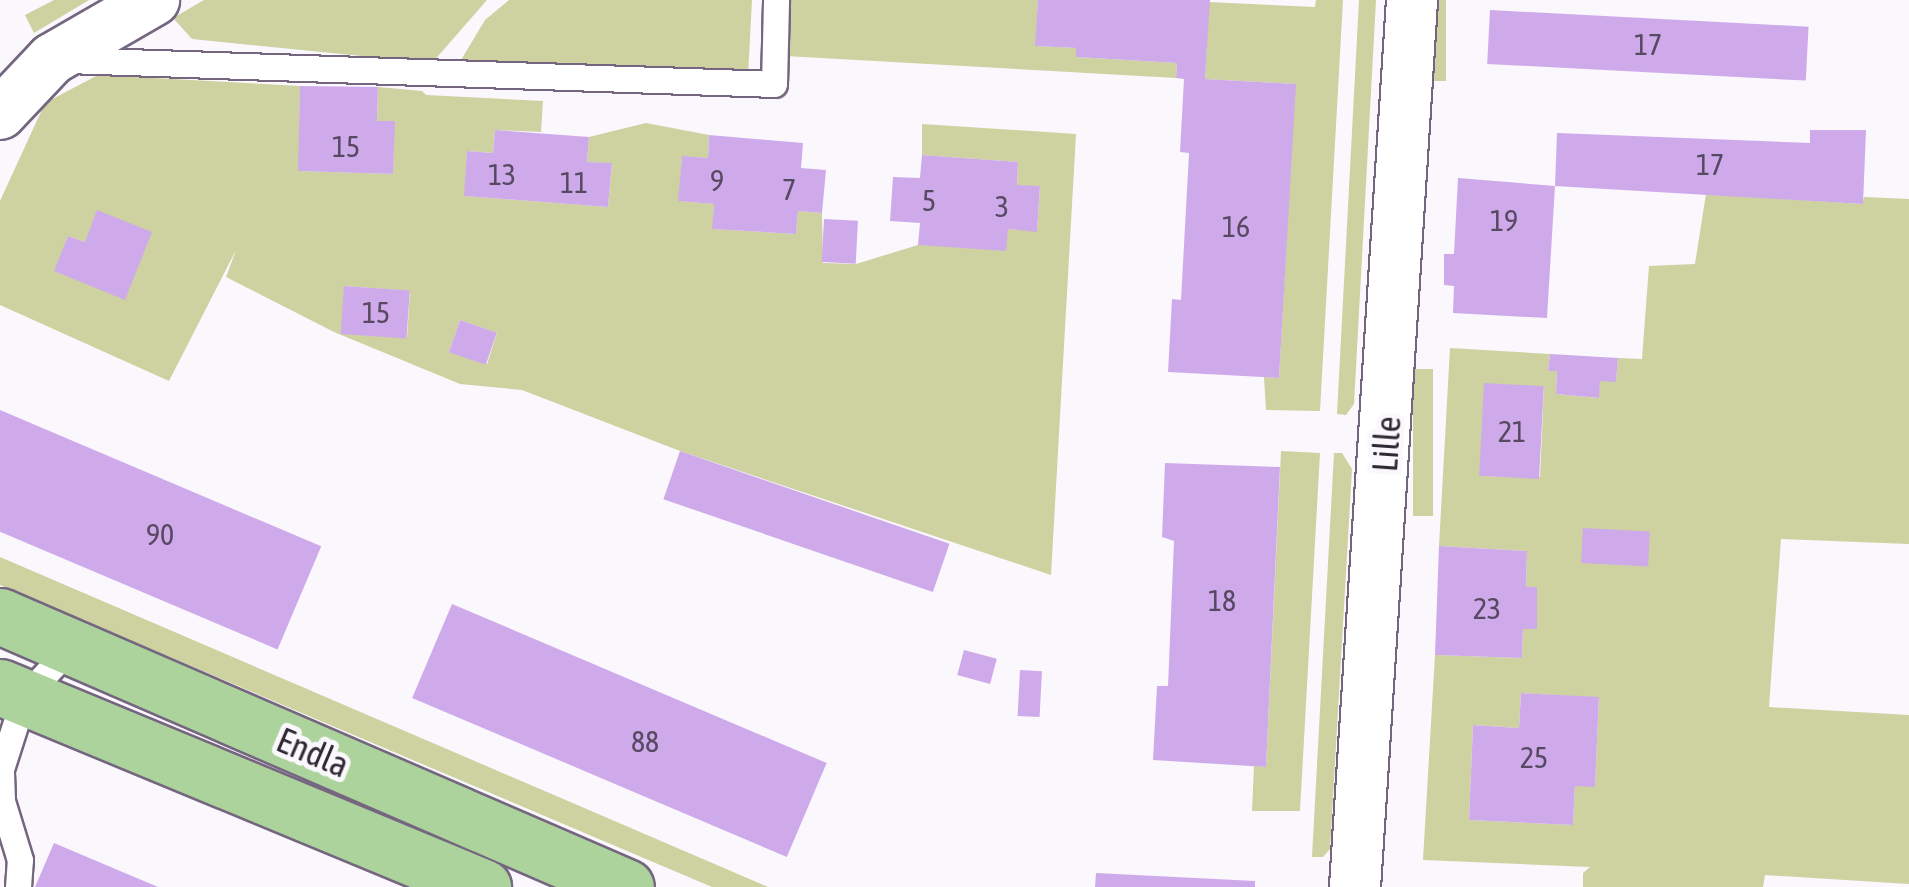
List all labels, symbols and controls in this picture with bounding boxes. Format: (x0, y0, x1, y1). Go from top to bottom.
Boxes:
house number: 17 (1634, 26, 1662, 62)
house number: 15 (332, 128, 360, 164)
house number: 17 (1696, 146, 1724, 182)
house number: 13 (488, 156, 516, 192)
house number: 9 (710, 162, 724, 198)
house number: 11 (560, 164, 588, 200)
house number: 7 (782, 171, 796, 207)
house number: 5 (922, 182, 936, 218)
house number: 3 (995, 188, 1009, 224)
house number: 19 (1490, 202, 1518, 238)
house number: 16 (1222, 208, 1250, 244)
house number: 15 (362, 294, 390, 330)
house number: 21 (1498, 413, 1526, 449)
street label: Lille (1363, 415, 1409, 473)
house number: 90 (146, 516, 174, 552)
house number: 18 (1208, 582, 1236, 618)
house number: 23 (1473, 590, 1501, 626)
street label: Endla (271, 718, 355, 786)
house number: 88 (631, 723, 659, 759)
house number: 25 (1520, 739, 1548, 775)

